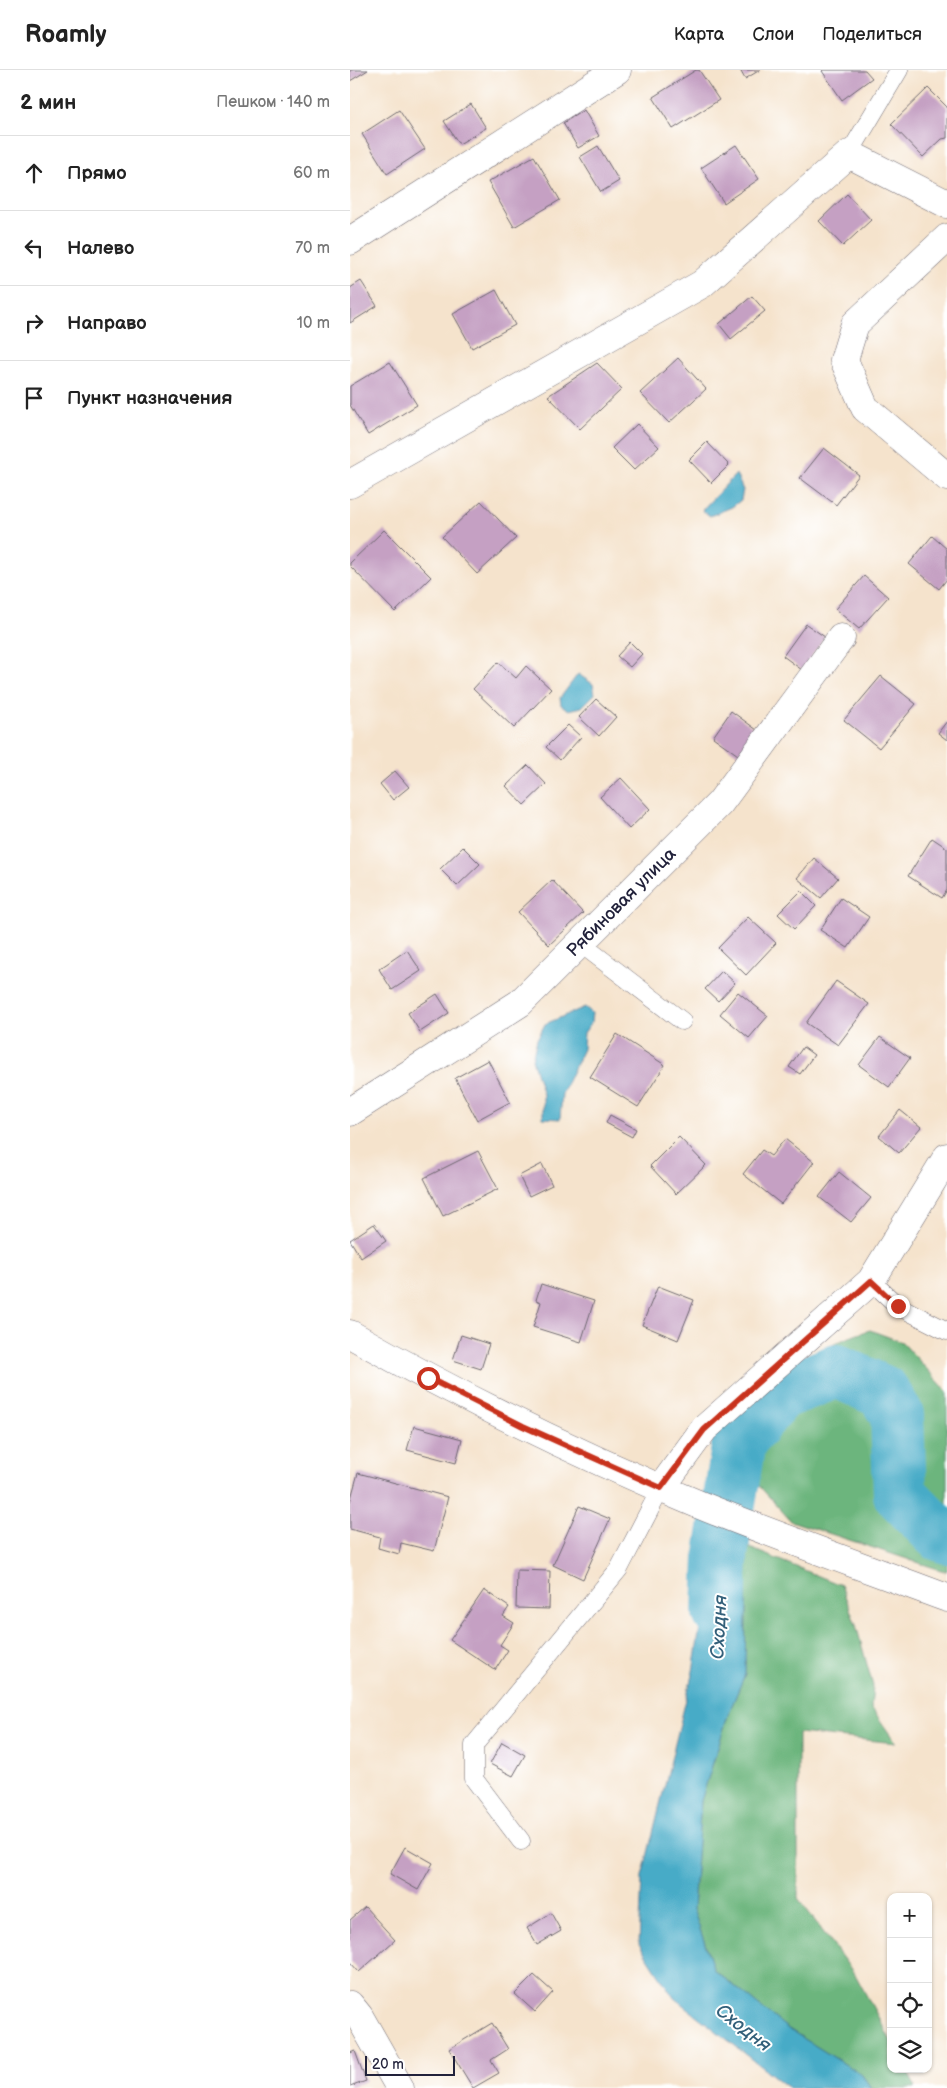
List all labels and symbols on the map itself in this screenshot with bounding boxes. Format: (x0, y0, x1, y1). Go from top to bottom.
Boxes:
street label: Рябиновая улица (562, 843, 680, 961)
route end (887, 1295, 910, 1318)
route start (417, 1367, 440, 1390)
water label: Сходня (706, 1594, 733, 1660)
water label: Сходня (711, 1999, 776, 2057)
scale bar (365, 2053, 455, 2076)

